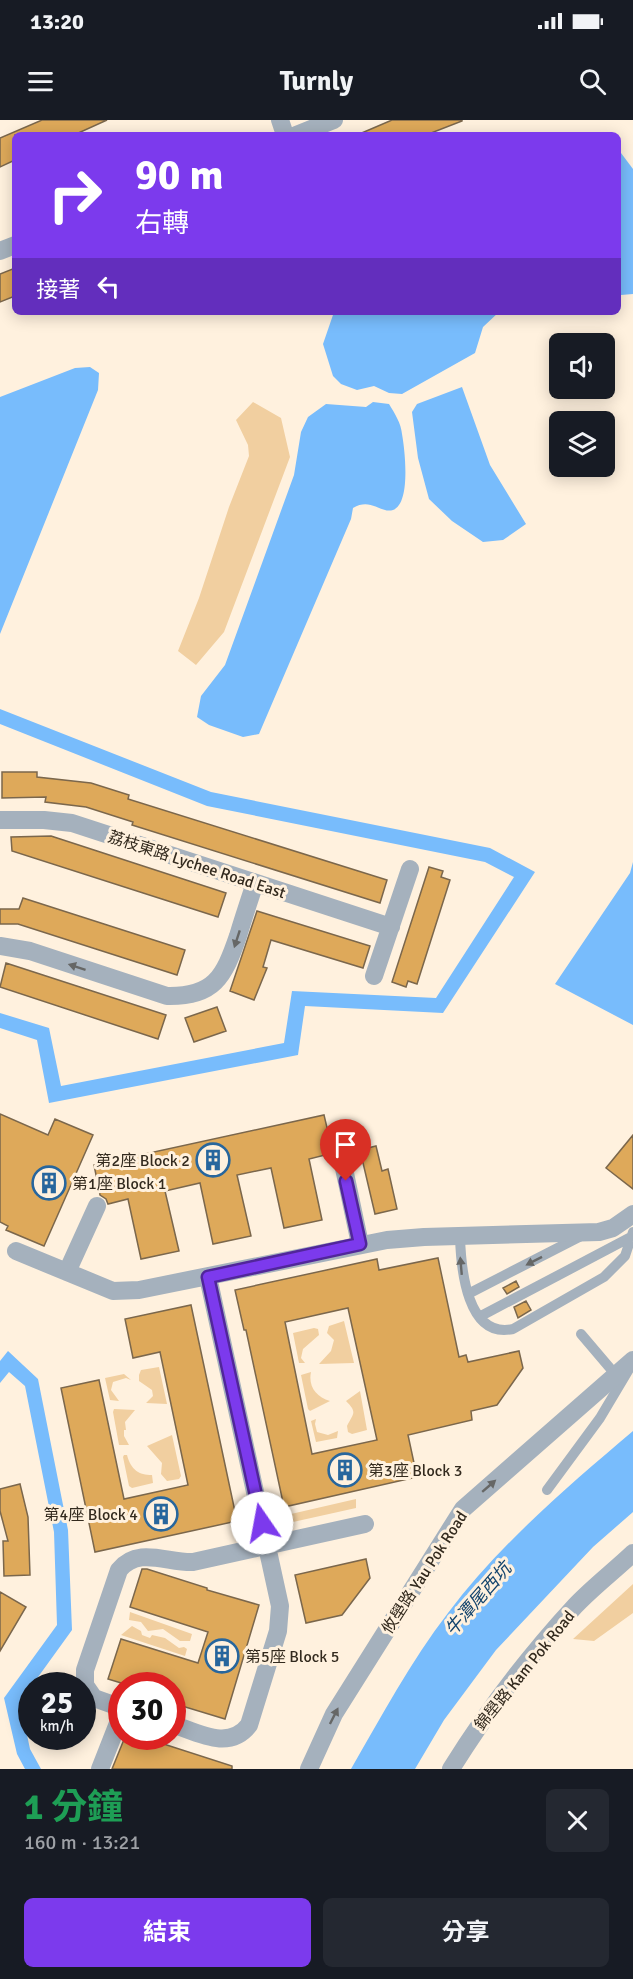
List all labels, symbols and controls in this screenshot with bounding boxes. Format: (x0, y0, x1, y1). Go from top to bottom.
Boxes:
text: 13:20 (30, 8, 84, 35)
icon: menu (24, 65, 57, 98)
text: Turnly (280, 65, 353, 98)
icon: search (576, 65, 609, 98)
text: 90 m (135, 150, 224, 201)
icon: right (36, 156, 114, 234)
text: 右轉 (135, 207, 189, 240)
icon: left (92, 270, 125, 303)
text: 接著 (36, 276, 80, 303)
map controls (549, 333, 615, 477)
button: sound (549, 333, 615, 399)
button: layers (549, 411, 615, 477)
street label: 荔枝東路 Lychee Road East (105, 827, 288, 903)
one-way arrow (232, 930, 241, 948)
one-way arrow (68, 962, 86, 971)
pin (320, 1119, 371, 1181)
icon: arrive (329, 1128, 362, 1161)
building icon: 第2座 Block 2 (195, 1142, 231, 1178)
place label: 第2座 Block 2 (96, 1151, 190, 1171)
building icon: 第1座 Block 1 (31, 1165, 67, 1201)
place label: 第1座 Block 1 (72, 1174, 166, 1194)
one-way arrow (456, 1256, 466, 1275)
one-way arrow (525, 1256, 542, 1266)
building icon: 第3座 Block 3 (327, 1452, 363, 1488)
place label: 第3座 Block 3 (368, 1461, 462, 1481)
one-way arrow (481, 1480, 496, 1493)
position arrow (230, 1491, 294, 1555)
building icon: 第4座 Block 4 (143, 1496, 179, 1532)
place label: 第4座 Block 4 (44, 1505, 138, 1525)
street label: 攸壆路 Yau Pok Road (378, 1508, 472, 1638)
water label: 牛潭尾西坑 (440, 1556, 518, 1640)
street label: 錦壆路 Kam Pok Road (470, 1607, 579, 1735)
building icon: 第5座 Block 5 (204, 1638, 240, 1674)
place label: 第5座 Block 5 (245, 1647, 339, 1667)
speed limit sign: 30 (108, 1672, 186, 1750)
text: 25 (41, 1685, 73, 1722)
one-way arrow (329, 1707, 339, 1724)
text: km/h (40, 1717, 74, 1735)
text: 1 分鐘 (24, 1785, 123, 1830)
button: close (546, 1789, 609, 1852)
text: 160 m · 13:21 (24, 1830, 140, 1855)
button: 結束 (24, 1898, 311, 1967)
button: 分享 (323, 1898, 609, 1967)

